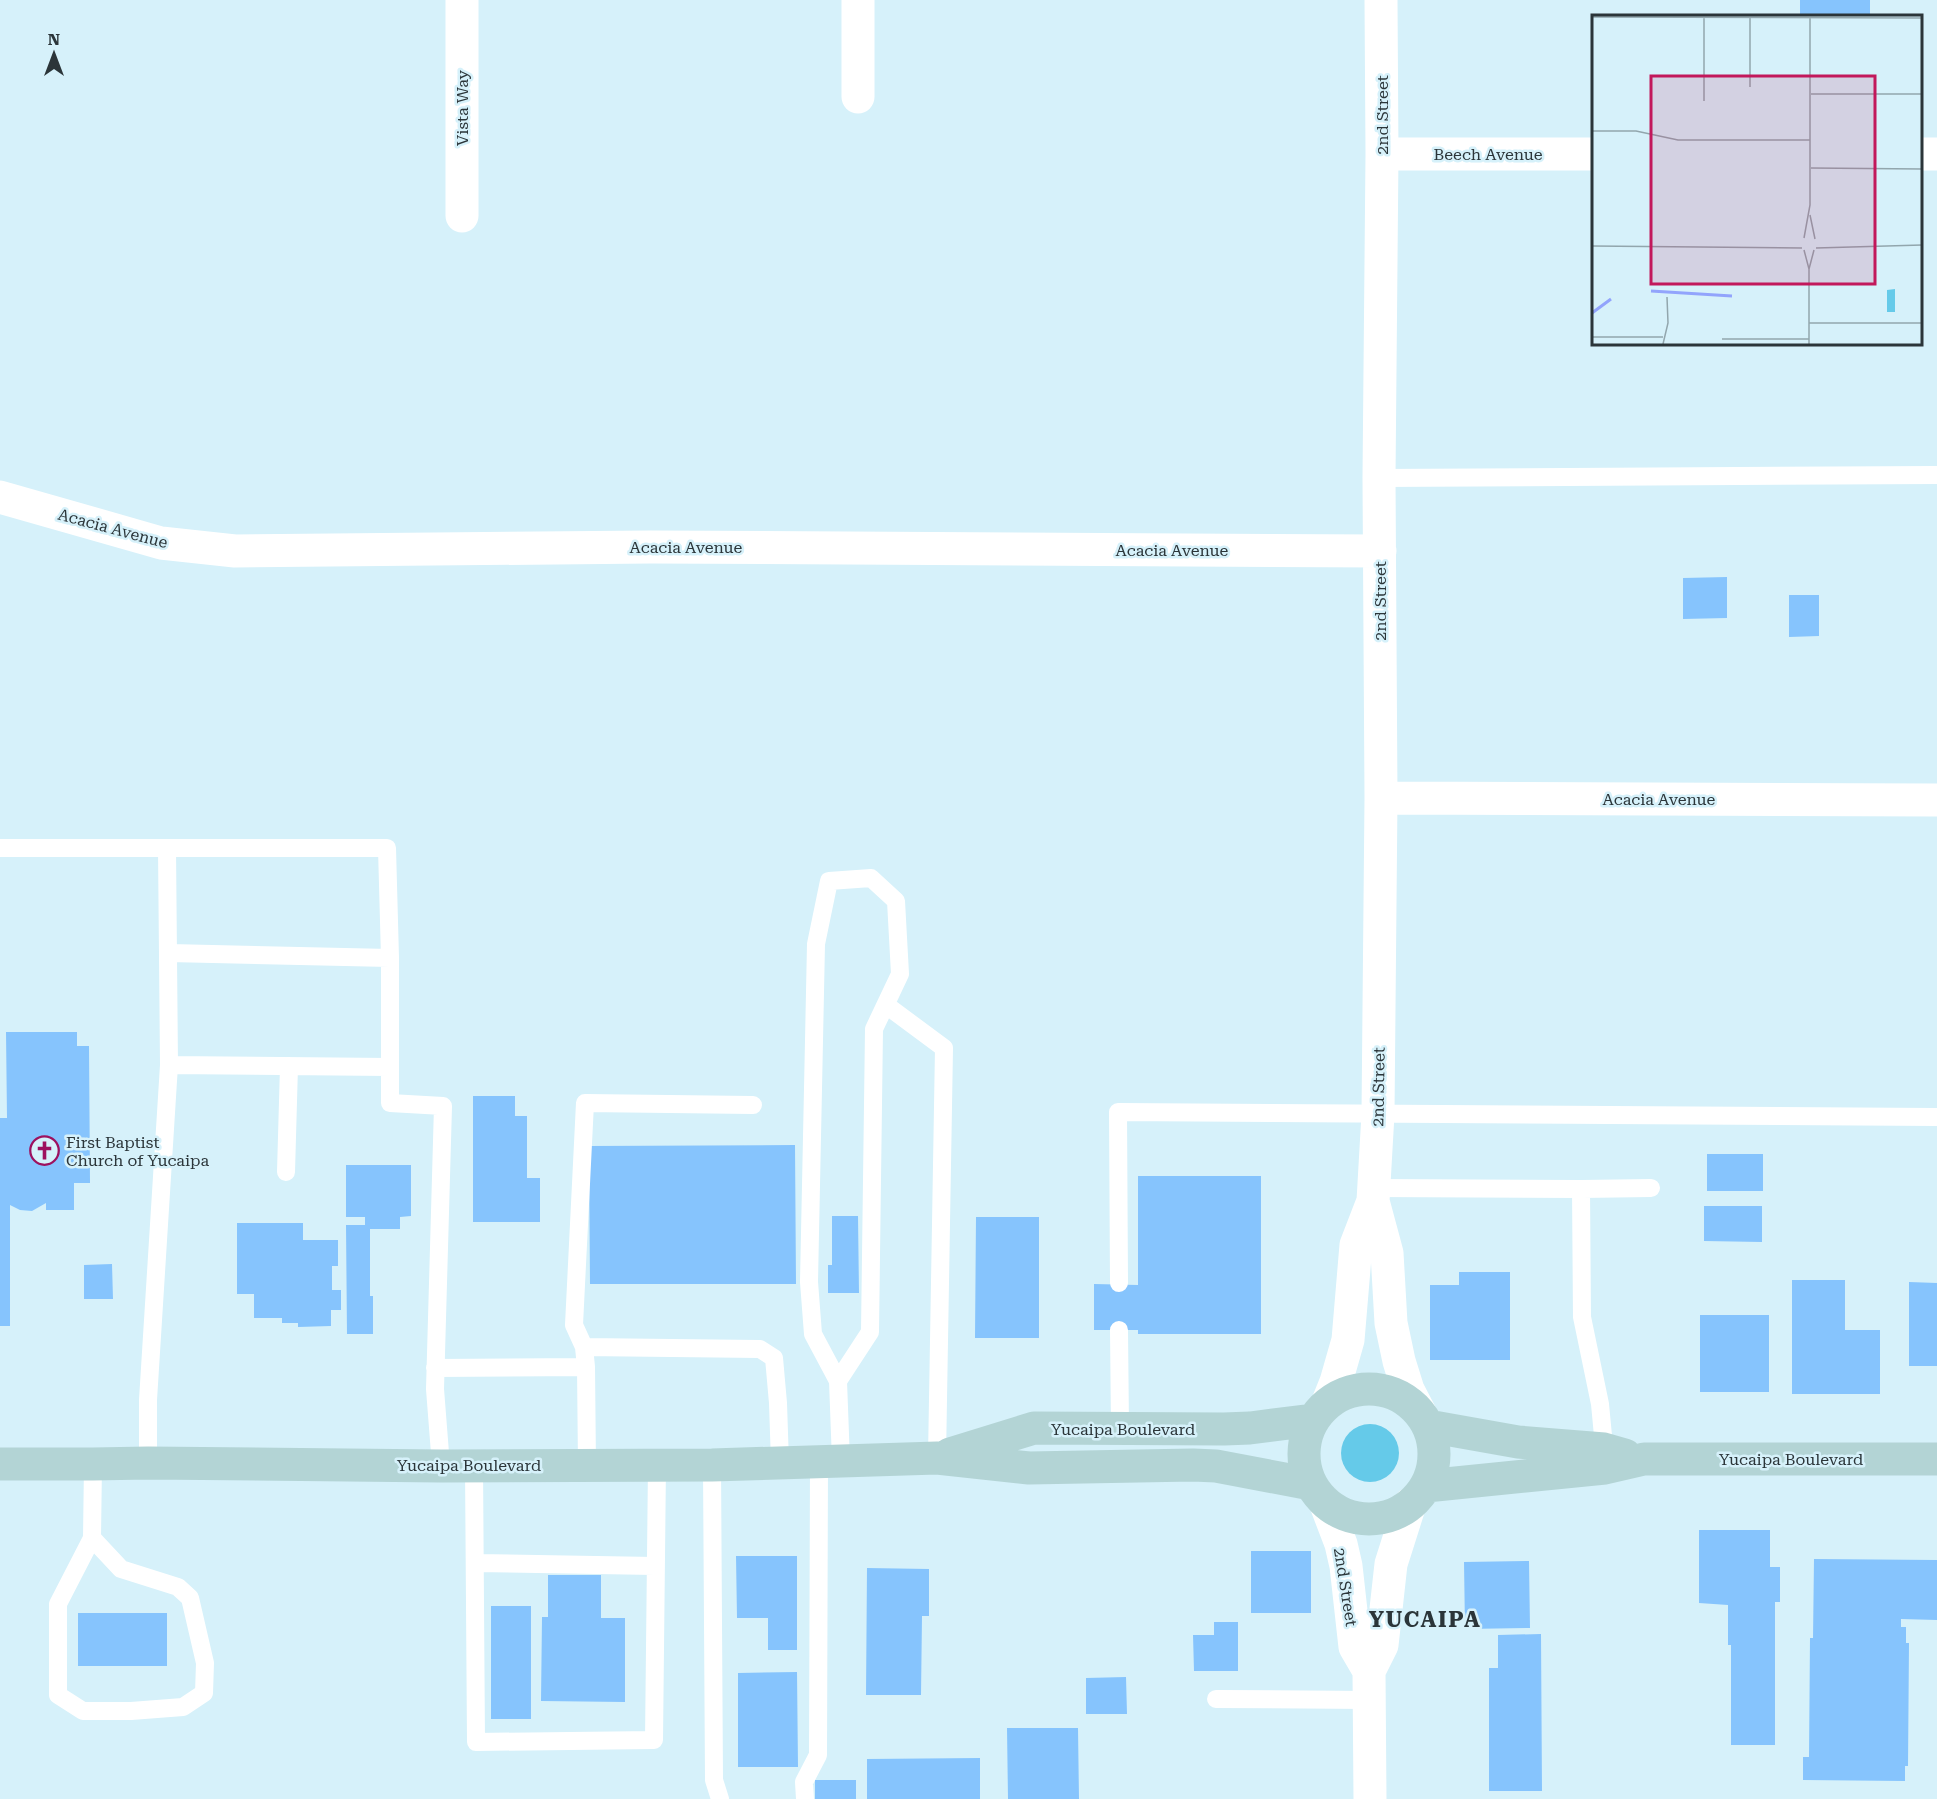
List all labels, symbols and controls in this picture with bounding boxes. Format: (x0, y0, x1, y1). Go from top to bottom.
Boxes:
inset map (1592, 15, 1922, 345)
north arrow (24, 24, 84, 84)
text: N (48, 30, 60, 49)
street label: Vista Way (453, 70, 472, 146)
street label: 2nd Street (1373, 75, 1392, 155)
street label: Beech Avenue (1433, 145, 1543, 164)
street label: Acacia Avenue (56, 505, 170, 552)
street label: Acacia Avenue (630, 538, 743, 557)
street label: Acacia Avenue (1116, 541, 1229, 560)
street label: 2nd Street (1371, 561, 1390, 641)
street label: Acacia Avenue (1603, 790, 1716, 809)
street label: 2nd Street (1368, 1047, 1389, 1127)
place label: First Baptist Church of Yucaipa (66, 1133, 209, 1170)
church icon: First Baptist Church of Yucaipa (29, 1135, 61, 1167)
street label: Yucaipa Boulevard (1051, 1420, 1195, 1439)
street label: Yucaipa Boulevard (1719, 1450, 1863, 1469)
street label: Yucaipa Boulevard (397, 1456, 541, 1475)
street label: 2nd Street (1330, 1546, 1361, 1628)
district label: YUCAIPA (1369, 1607, 1481, 1632)

